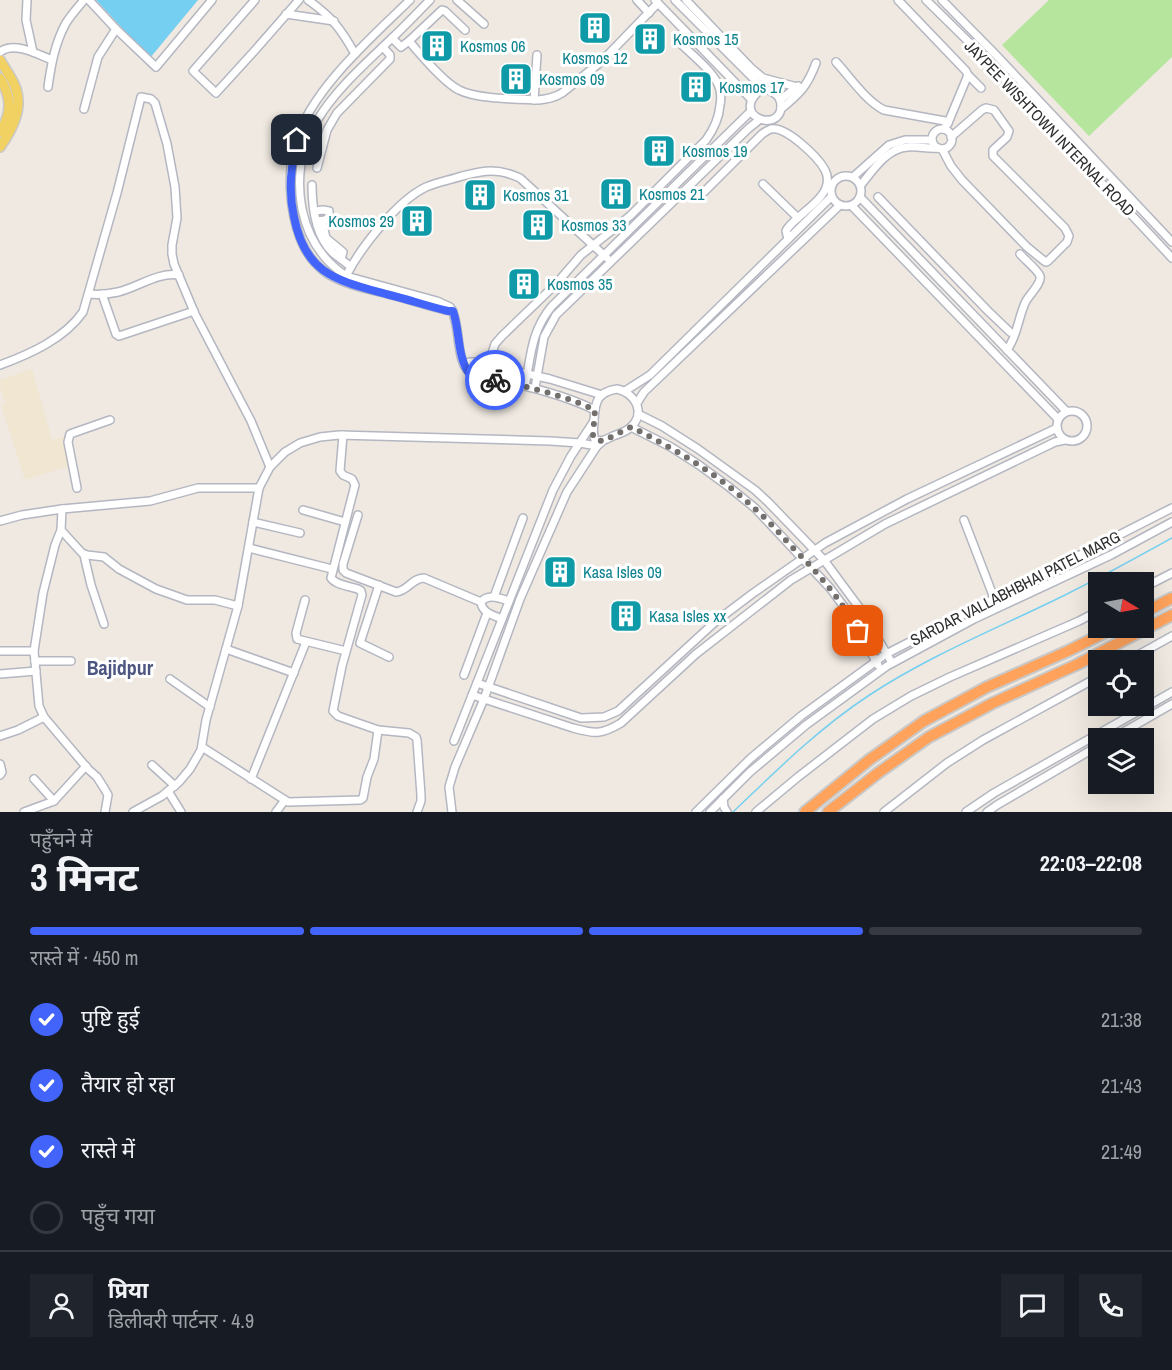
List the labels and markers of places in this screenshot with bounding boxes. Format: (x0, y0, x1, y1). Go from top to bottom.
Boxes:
building icon: Kosmos 12 (577, 10, 613, 46)
building icon: Kosmos 15 (632, 21, 668, 57)
building icon: Kosmos 06 (419, 28, 455, 64)
place label: Kosmos 15 (673, 28, 739, 50)
place label: Kosmos 06 (460, 35, 526, 57)
place label: Kosmos 12 (562, 47, 628, 69)
building icon: Kosmos 09 (498, 61, 534, 97)
place label: Kosmos 09 (539, 68, 605, 90)
building icon: Kosmos 17 (678, 69, 714, 105)
place label: Kosmos 17 (719, 76, 785, 98)
pin (271, 114, 322, 165)
building icon: Kosmos 19 (641, 133, 677, 169)
place label: Kosmos 19 (682, 140, 748, 162)
building icon: Kosmos 21 (598, 176, 634, 212)
building icon: Kosmos 31 (462, 177, 498, 213)
place label: Kosmos 21 (639, 183, 705, 205)
place label: Kosmos 31 (503, 184, 569, 206)
building icon: Kosmos 29 (399, 203, 435, 239)
building icon: Kosmos 33 (520, 207, 556, 243)
place label: Kosmos 29 (328, 210, 394, 232)
place label: Kosmos 33 (561, 214, 627, 236)
building icon: Kosmos 35 (506, 266, 542, 302)
place label: Kosmos 35 (547, 273, 613, 295)
building icon: Kasa Isles 09 (542, 554, 578, 590)
place label: Kasa Isles 09 (583, 561, 662, 583)
building icon: Kasa Isles xx (608, 598, 644, 634)
place label: Kasa Isles xx (649, 605, 727, 627)
pin (832, 605, 883, 656)

